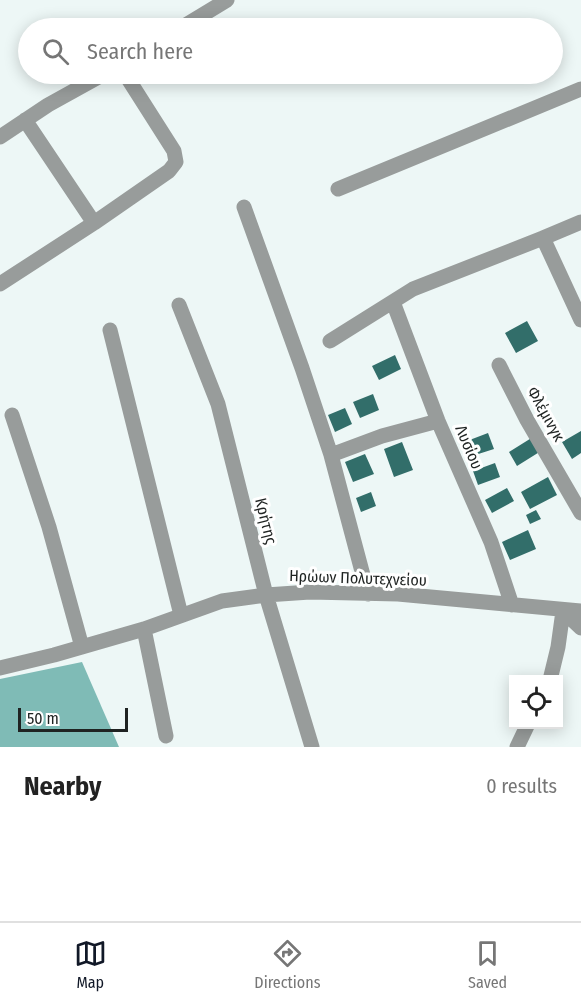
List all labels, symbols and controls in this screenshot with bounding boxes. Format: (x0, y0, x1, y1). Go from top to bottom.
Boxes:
search box (18, 18, 563, 84)
icon: search (39, 35, 72, 68)
text: Search here (87, 38, 193, 65)
street label: Φλέμινγκ (523, 383, 569, 445)
street label: Λυσίου (451, 422, 487, 472)
street label: Κρήτης (251, 496, 281, 546)
street label: Ηρώων Πολυτεχνείου (289, 566, 427, 590)
map controls (509, 675, 563, 729)
button: locate (509, 675, 563, 729)
scale bar (18, 705, 128, 732)
text: 50 m (27, 709, 59, 728)
text: Nearby (24, 771, 101, 802)
text: 0 results (486, 774, 557, 798)
tab: Map (74, 937, 107, 992)
tab: Directions (254, 937, 321, 992)
tab: Saved (468, 937, 507, 992)

